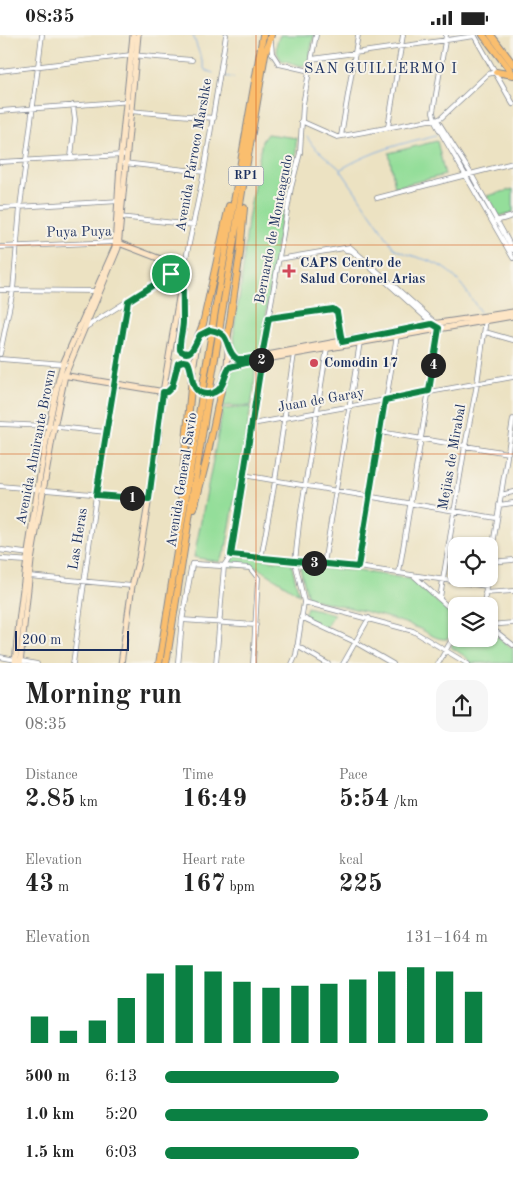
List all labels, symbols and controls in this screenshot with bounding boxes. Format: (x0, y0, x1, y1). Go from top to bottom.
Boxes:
text: 08:35 (25, 8, 74, 27)
district label: SAN GUILLERMO I (304, 62, 458, 77)
street label: Avenida Párroco Marshke (174, 77, 214, 233)
street label: Bernardo de Monteagudo (253, 153, 295, 305)
road number: RP1 (228, 167, 264, 185)
street label: Puya Puya (46, 224, 112, 240)
pin (150, 253, 192, 295)
place label: CAPS Centro de Salud Coronel Arias (300, 256, 425, 286)
icon: arrive (157, 260, 185, 288)
marker: CAPS Centro de Salud Coronel Arias (282, 264, 296, 278)
pin: 2 (248, 347, 274, 373)
text: 2 (257, 353, 266, 367)
pin: 4 (420, 353, 446, 377)
place label: Comodin 17 (324, 356, 398, 370)
marker: Comodin 17 (308, 357, 320, 369)
text: 4 (429, 358, 438, 372)
street label: Avenida Almirante Brown (14, 368, 58, 526)
street label: Juan de Garay (276, 385, 366, 415)
street label: Mejias de Mirabal (436, 403, 468, 511)
street label: Avenida General Savio (164, 411, 200, 549)
pin: 1 (120, 485, 144, 511)
text: 1 (128, 491, 137, 505)
street label: Las Heras (66, 507, 90, 571)
map controls (448, 537, 498, 647)
button: locate (448, 537, 498, 587)
pin: 3 (302, 551, 326, 575)
text: 3 (310, 556, 319, 570)
button: layers (448, 597, 498, 647)
scale bar (15, 629, 129, 652)
text: 200 m (22, 633, 61, 647)
button: share (436, 680, 488, 732)
text: Morning run (25, 682, 182, 710)
text: 08:35 (25, 717, 67, 733)
text: Distance (25, 768, 78, 782)
text: Time (182, 768, 213, 782)
text: Pace (339, 768, 367, 782)
text: 2.85 (25, 787, 76, 812)
text: 16:49 (182, 787, 247, 812)
text: 5:54 (339, 787, 390, 812)
text: km (76, 795, 98, 809)
text: /km (390, 795, 418, 809)
text: Elevation (25, 853, 82, 867)
text: Heart rate (182, 853, 245, 867)
text: kcal (339, 853, 363, 867)
text: 43 (25, 872, 54, 897)
text: 167 (182, 872, 226, 897)
text: 225 (339, 872, 383, 897)
text: m (54, 880, 69, 894)
text: bpm (226, 880, 255, 894)
text: Elevation (25, 930, 90, 946)
text: 131–164 m (405, 930, 488, 946)
text: 500 m (25, 1069, 70, 1085)
text: 6:13 (105, 1069, 137, 1085)
text: 1.0 km (25, 1107, 74, 1123)
text: 5:20 (105, 1107, 137, 1123)
text: 1.5 km (25, 1145, 74, 1161)
text: 6:03 (105, 1145, 137, 1161)

